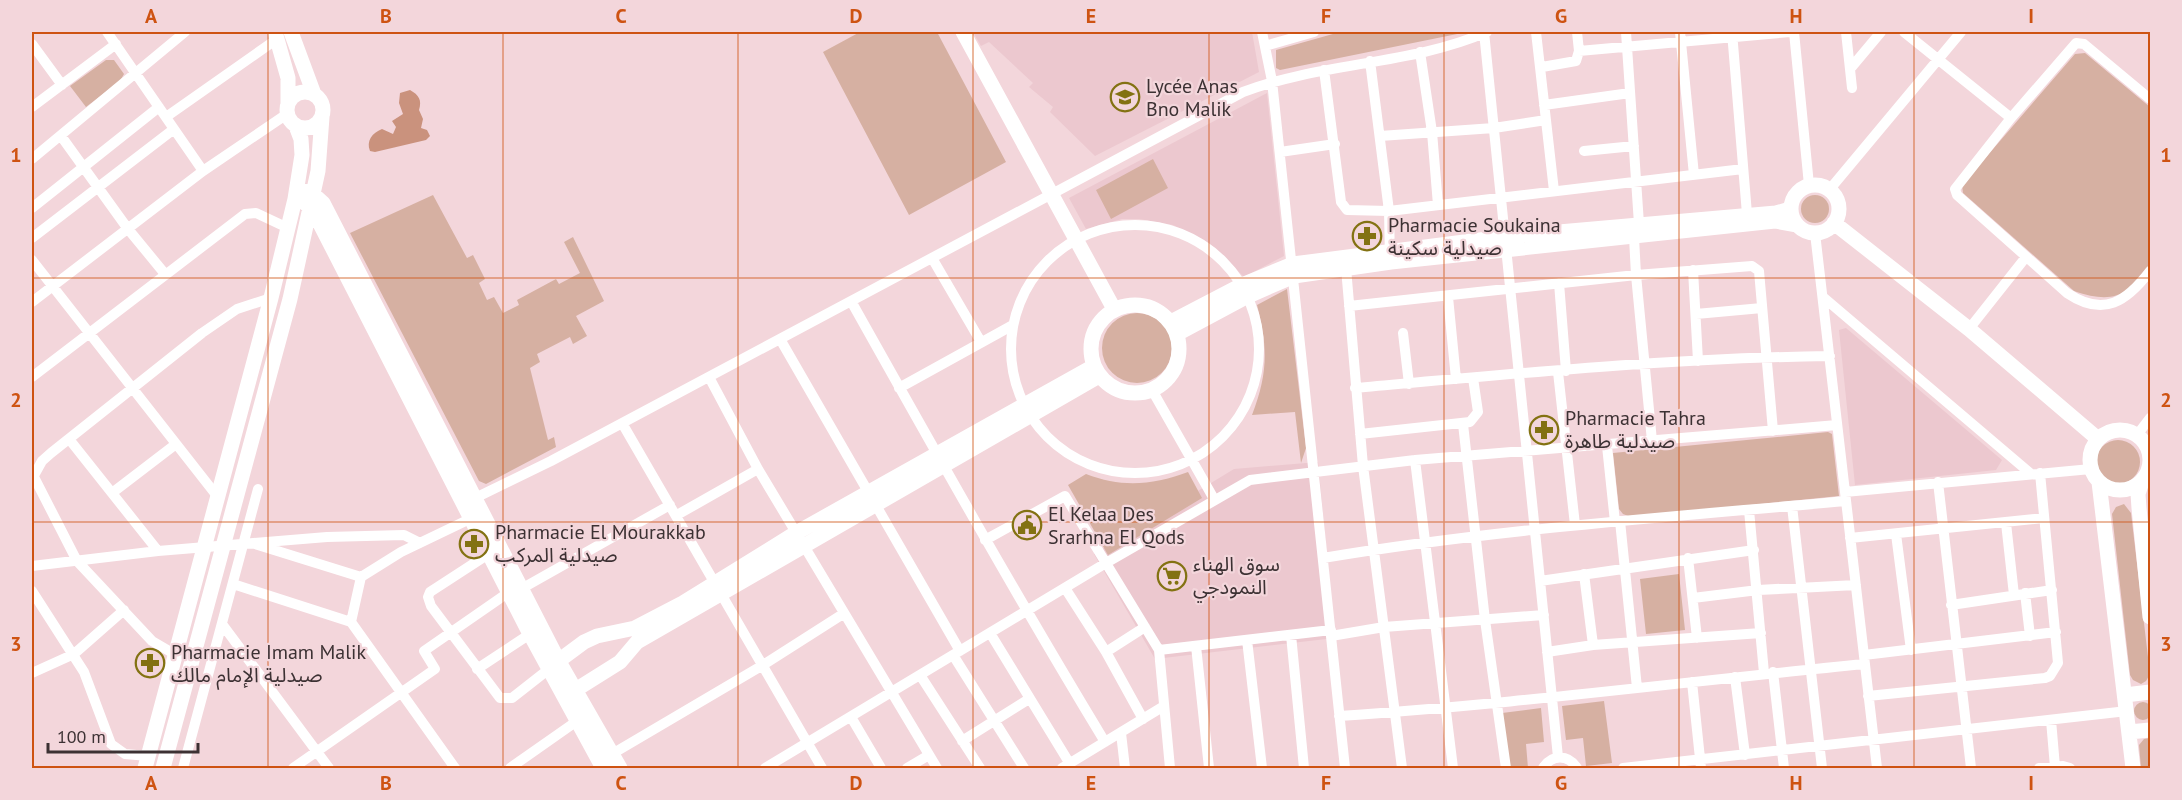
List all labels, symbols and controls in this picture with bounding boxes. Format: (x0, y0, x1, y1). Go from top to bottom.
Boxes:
text: A (145, 3, 158, 29)
text: B (380, 3, 392, 29)
text: C (615, 3, 627, 29)
text: D (850, 3, 863, 29)
text: E (1086, 3, 1096, 29)
text: F (1321, 3, 1331, 29)
text: G (1555, 3, 1567, 29)
text: H (1789, 3, 1803, 29)
text: I (2028, 3, 2034, 29)
place label: Lycée Anas Bno Malik (1146, 73, 1238, 122)
school or university icon: Lycée Anas Bno Malik (1109, 81, 1141, 113)
text: 1 (10, 142, 22, 168)
text: 1 (2160, 142, 2172, 168)
place label: Pharmacie Soukaina صيدلية سكينة (1388, 212, 1561, 261)
pharmacy icon: Pharmacie Soukaina صيدلية سكينة (1351, 220, 1383, 252)
text: 2 (10, 387, 22, 413)
text: 2 (2160, 387, 2172, 413)
place label: Pharmacie Tahra صيدلية طاهرة (1565, 405, 1706, 454)
pharmacy icon: Pharmacie Tahra صيدلية طاهرة (1528, 414, 1560, 446)
place label: El Kelaa Des Srarhna El Qods (1048, 501, 1185, 550)
public building icon: El Kelaa Des Srarhna El Qods (1011, 509, 1043, 541)
place label: Pharmacie El Mourakkab صيدلية المركب (495, 519, 706, 568)
pharmacy icon: Pharmacie El Mourakkab صيدلية المركب (458, 528, 490, 560)
place label: سوق الهناء النمودجي (1193, 551, 1280, 603)
supermarket icon: سوق الهناء النمودجي (1156, 560, 1188, 592)
text: 3 (10, 631, 22, 657)
text: 3 (2160, 631, 2172, 657)
place label: Pharmacie Imam Malik صيدلية الإمام مالك (171, 639, 366, 690)
pharmacy icon: Pharmacie Imam Malik صيدلية الإمام مالك (134, 647, 166, 679)
scale bar (48, 716, 198, 754)
text: 100 m (57, 725, 106, 748)
text: A (145, 770, 158, 796)
text: B (380, 770, 392, 796)
text: C (615, 770, 627, 796)
text: D (850, 770, 863, 796)
text: E (1086, 770, 1096, 796)
text: F (1321, 770, 1331, 796)
text: G (1555, 770, 1567, 796)
text: H (1789, 770, 1803, 796)
text: I (2028, 770, 2034, 796)

